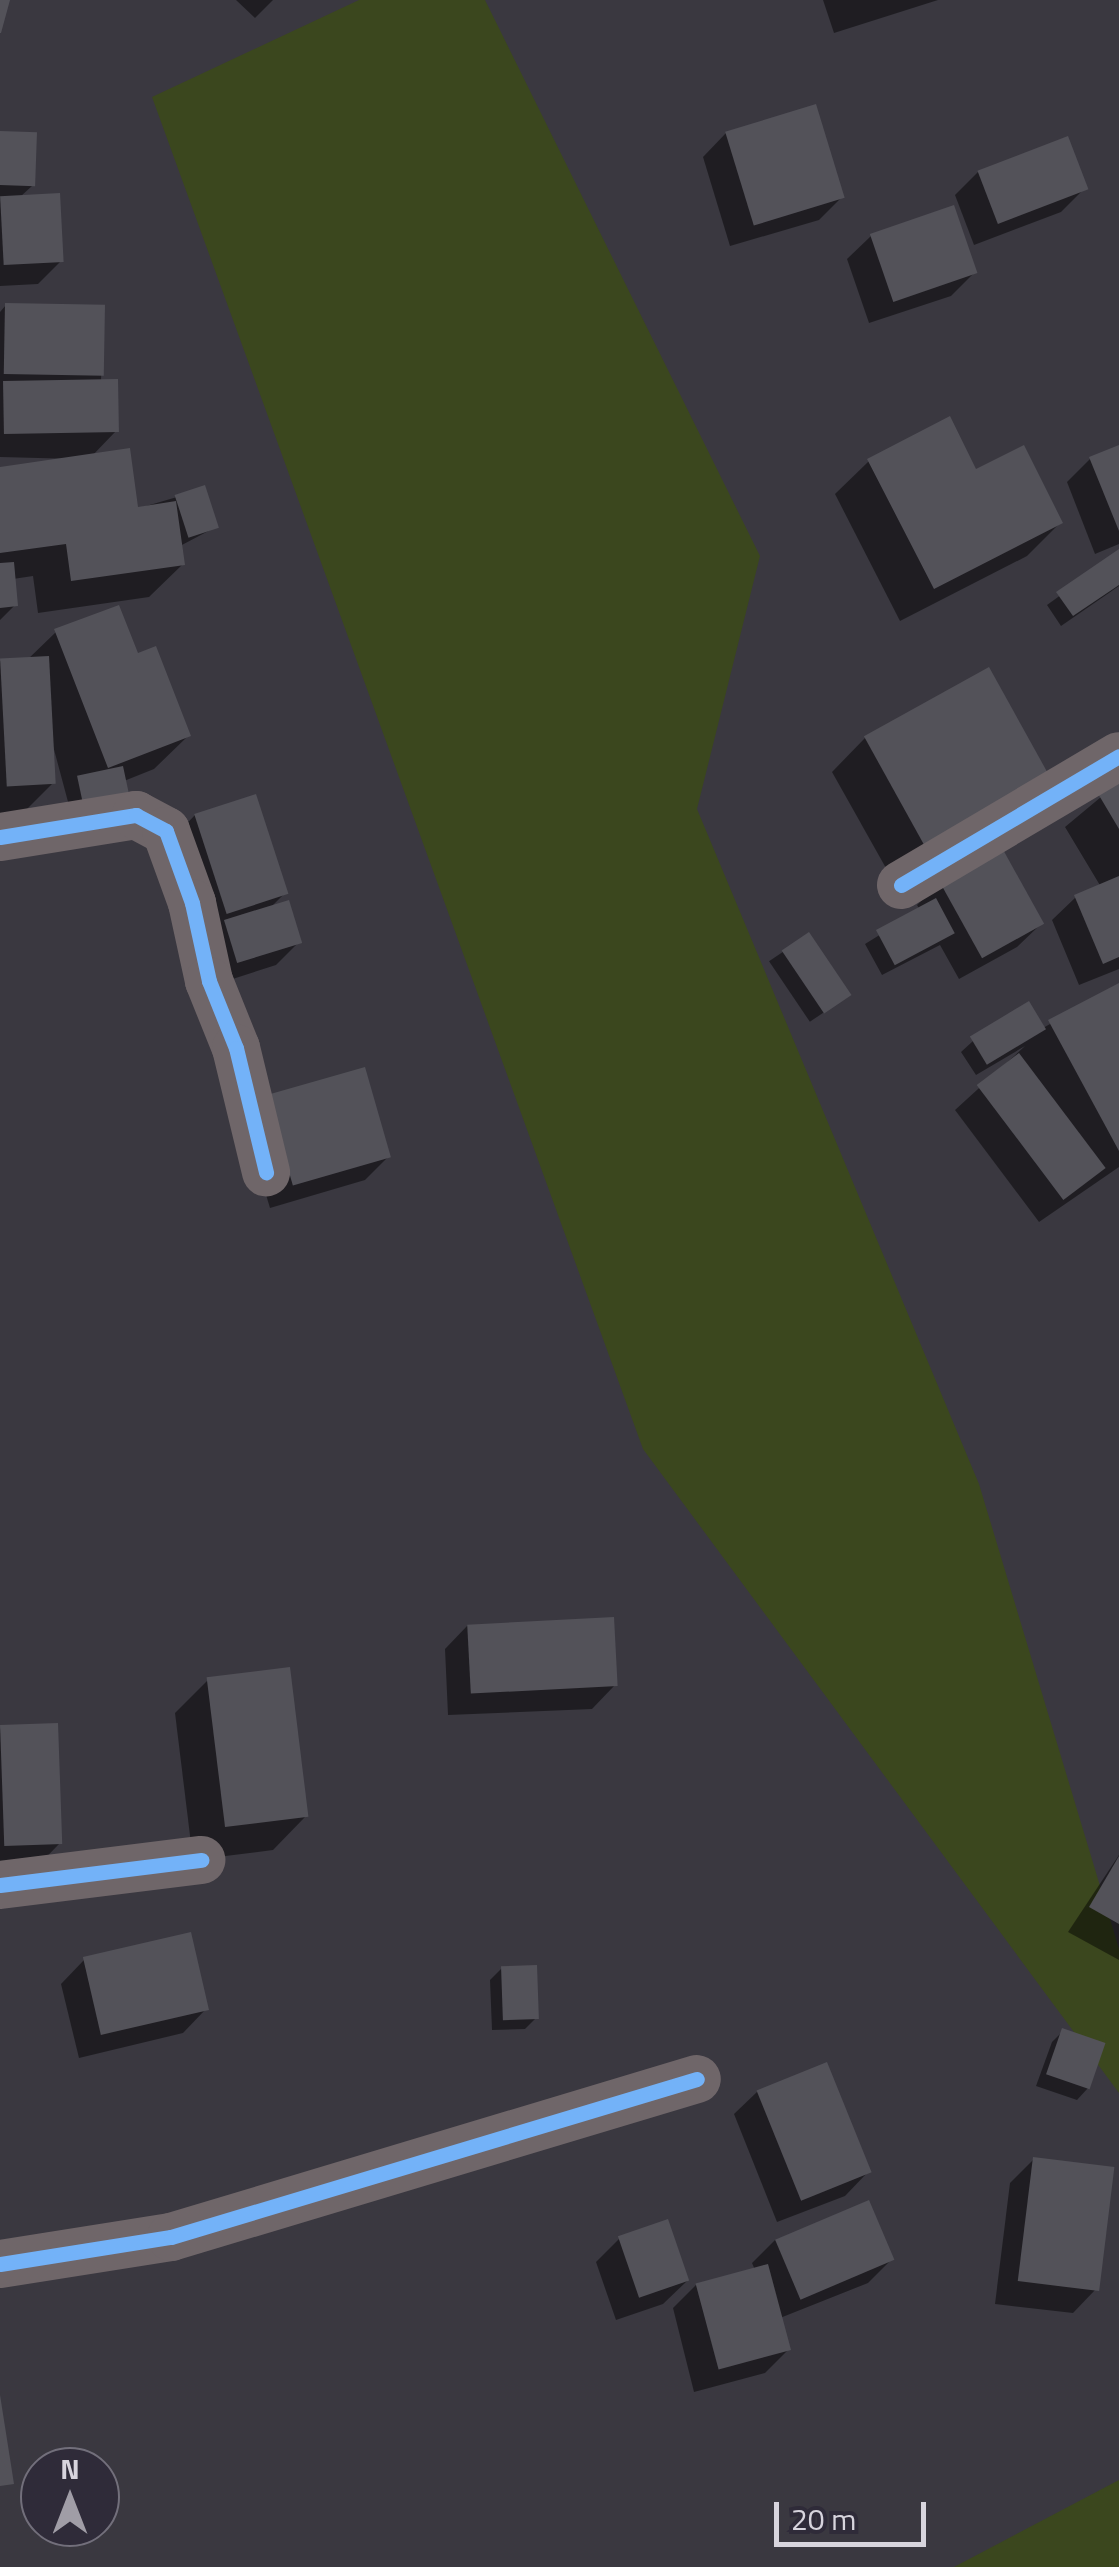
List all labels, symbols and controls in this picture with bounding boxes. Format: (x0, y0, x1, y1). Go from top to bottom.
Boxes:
north arrow (20, 2447, 120, 2547)
text: N (60, 2447, 80, 2490)
scale bar (779, 2482, 932, 2544)
text: 20 m (791, 2496, 856, 2542)

